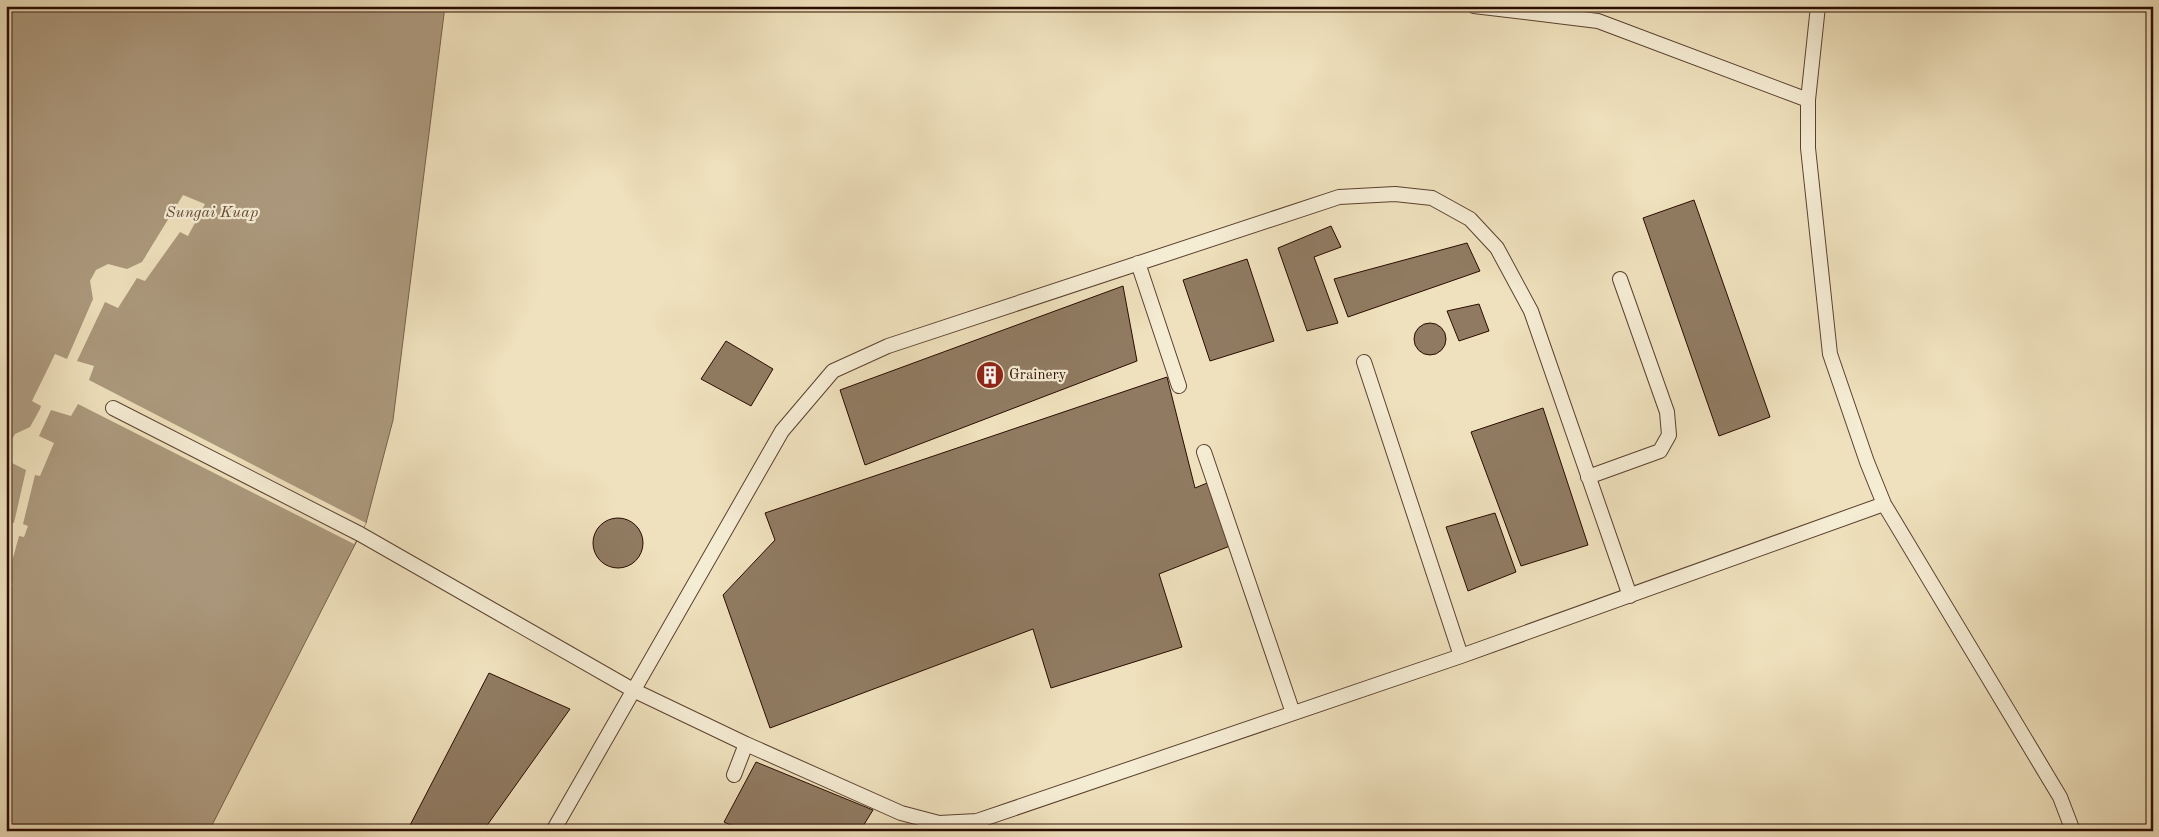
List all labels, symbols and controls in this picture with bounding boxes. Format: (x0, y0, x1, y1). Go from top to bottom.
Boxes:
water label: Sungai Kuap (166, 205, 259, 221)
building icon: Grainery (975, 360, 1005, 390)
place label: Grainery (1009, 368, 1067, 383)

